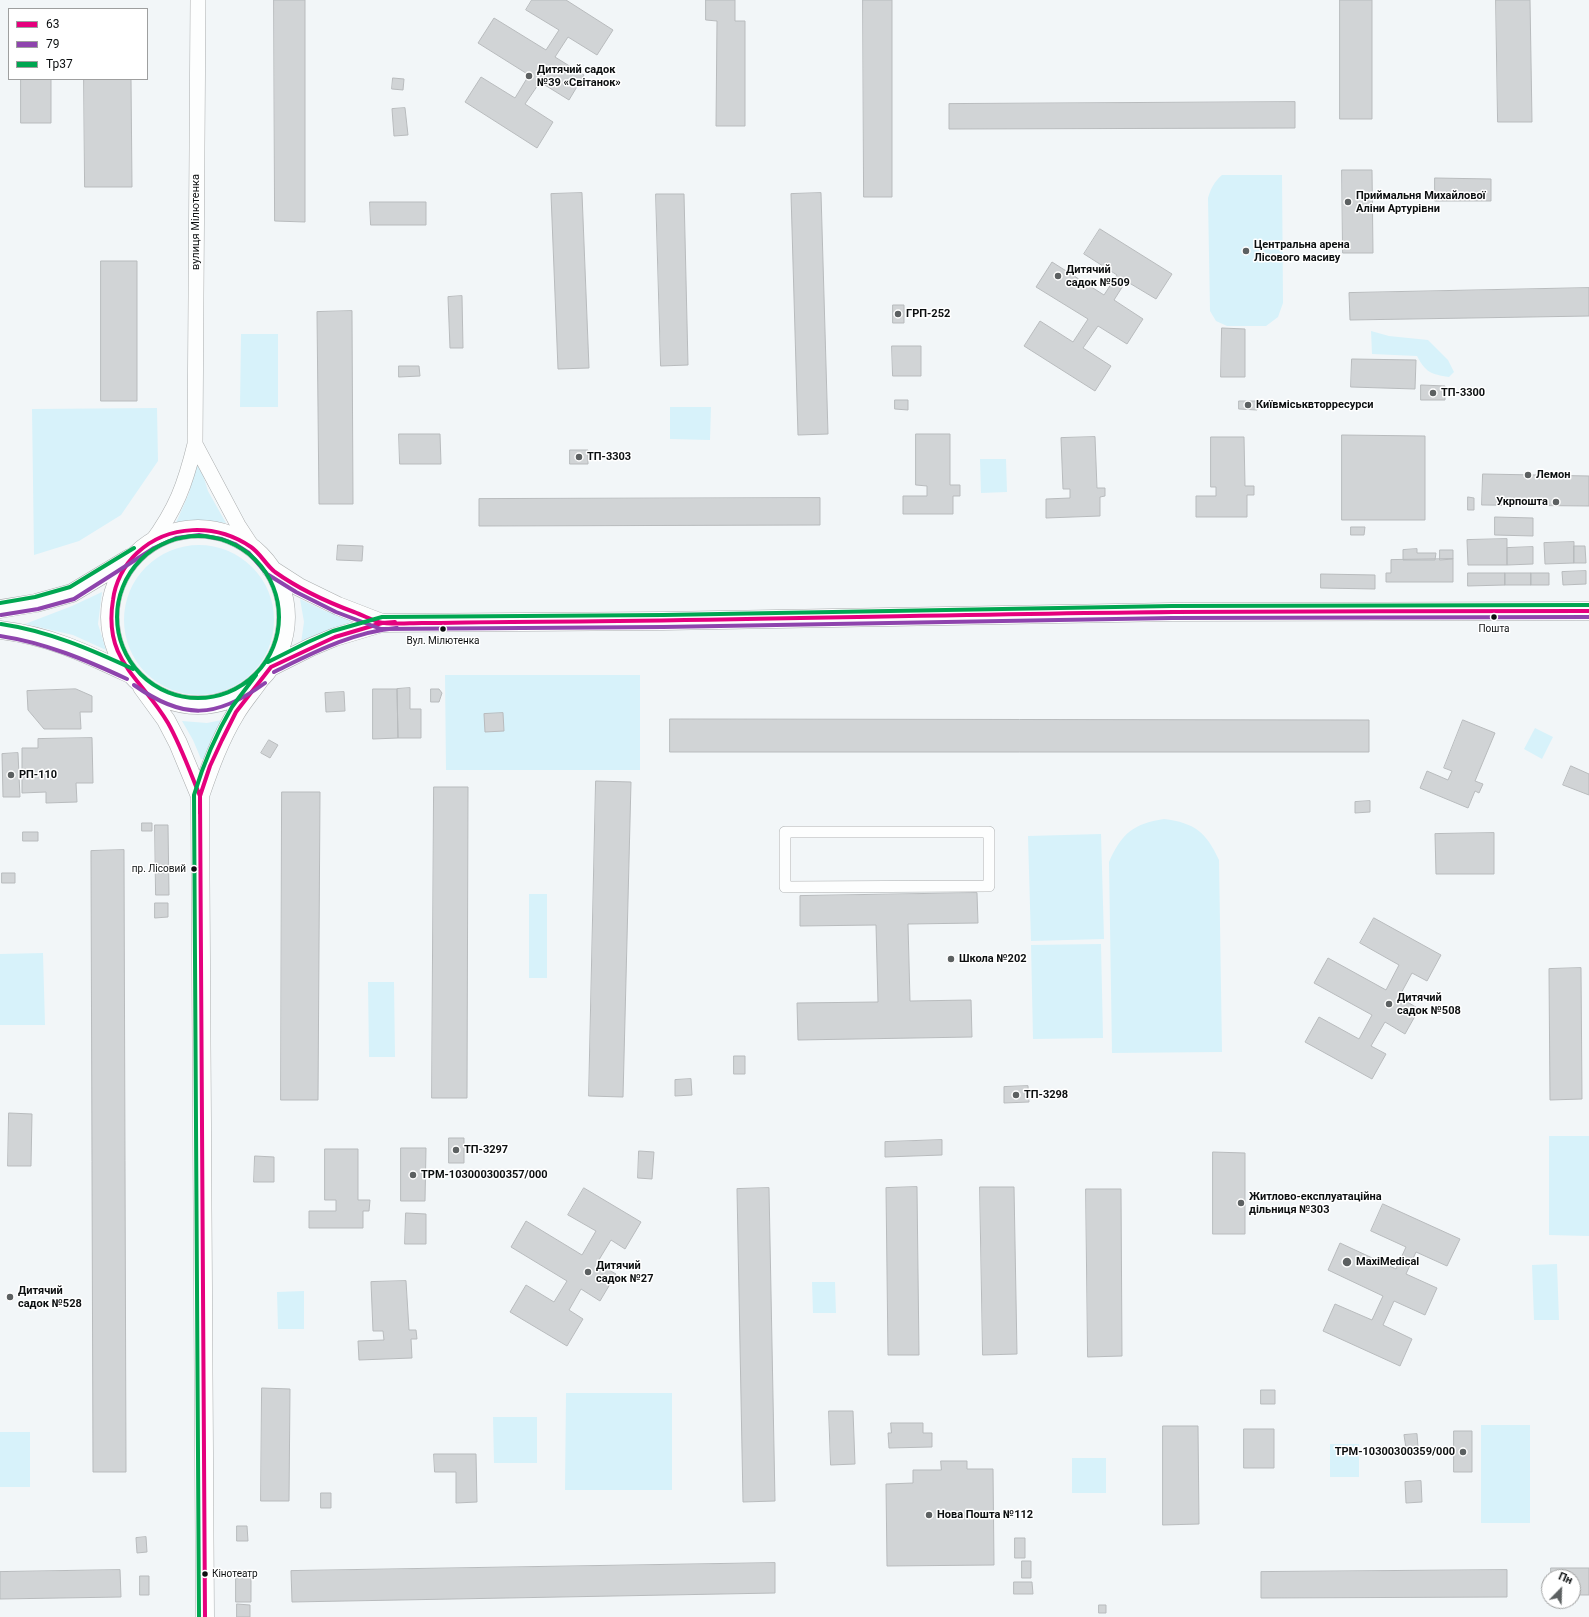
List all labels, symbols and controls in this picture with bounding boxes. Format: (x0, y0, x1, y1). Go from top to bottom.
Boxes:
legend (8, 8, 148, 80)
text: 63 (46, 17, 60, 31)
text: 79 (46, 37, 60, 51)
text: Тр37 (46, 57, 73, 71)
place label: Дитячий садок №39 «Світанок» (537, 63, 621, 89)
marker: Дитячий садок №39 «Світанок» (524, 71, 534, 81)
street label: вулиця Мілютенка (189, 174, 203, 270)
place label: Приймальня Михайлової Аліни Артурівни (1356, 189, 1486, 215)
marker: Приймальня Михайлової Аліни Артурівни (1343, 197, 1353, 207)
place label: Центральна арена Лісового масиву (1254, 238, 1350, 264)
marker: Центральна арена Лісового масиву (1241, 246, 1251, 256)
place label: Дитячий садок №509 (1066, 263, 1130, 289)
marker: Дитячий садок №509 (1053, 271, 1063, 281)
place label: ГРП-252 (906, 307, 950, 321)
marker: ГРП-252 (893, 309, 903, 319)
place label: ТП-3300 (1441, 386, 1485, 400)
marker: ТП-3300 (1428, 388, 1438, 398)
place label: Київміськвторресурси (1256, 398, 1373, 412)
marker: Київміськвторресурси (1243, 400, 1253, 410)
place label: ТП-3303 (587, 450, 631, 464)
marker: ТП-3303 (574, 452, 584, 462)
place label: Лемон (1536, 468, 1570, 482)
marker: Лемон (1523, 470, 1533, 480)
place label: Укрпошта (1496, 495, 1548, 509)
marker: Укрпошта (1551, 497, 1561, 507)
marker: Пошта (1489, 612, 1499, 622)
place label: Пошта (1478, 623, 1510, 635)
marker: Вул. Мілютенка (438, 624, 448, 634)
place label: Вул. Мілютенка (406, 635, 480, 647)
place label: РП-110 (19, 768, 57, 782)
marker: РП-110 (6, 770, 16, 780)
place label: пр. Лісовий (132, 863, 186, 875)
marker: пр. Лісовий (189, 864, 199, 874)
place label: Школа №202 (959, 952, 1027, 966)
marker: Школа №202 (946, 954, 956, 964)
place label: Дитячий садок №508 (1397, 991, 1461, 1017)
marker: Дитячий садок №508 (1384, 999, 1394, 1009)
place label: ТП-3298 (1024, 1088, 1068, 1102)
marker: ТП-3298 (1011, 1090, 1021, 1100)
place label: ТП-3297 (464, 1143, 508, 1157)
marker: ТП-3297 (451, 1145, 461, 1155)
place label: ТРМ-103000300357/000 (421, 1168, 548, 1182)
marker: ТРМ-103000300357/000 (408, 1170, 418, 1180)
place label: Житлово-експлуатаційна дільниця №303 (1249, 1190, 1382, 1216)
marker: Житлово-експлуатаційна дільниця №303 (1236, 1198, 1246, 1208)
place label: MaxiMedical (1356, 1255, 1419, 1269)
marker: MaxiMedical (1341, 1256, 1353, 1268)
place label: Дитячий садок №27 (596, 1259, 653, 1285)
marker: Дитячий садок №27 (583, 1267, 593, 1277)
place label: Дитячий садок №528 (18, 1284, 82, 1310)
marker: Дитячий садок №528 (5, 1292, 15, 1302)
place label: ТРМ-10300300359/000 (1335, 1445, 1455, 1459)
marker: ТРМ-10300300359/000 (1458, 1447, 1468, 1457)
place label: Нова Пошта №112 (937, 1508, 1033, 1522)
marker: Нова Пошта №112 (924, 1510, 934, 1520)
place label: Кінотеатр (212, 1568, 258, 1580)
marker: Кінотеатр (200, 1569, 210, 1579)
north arrow (1541, 1569, 1581, 1609)
text: Пн (1556, 1570, 1574, 1587)

